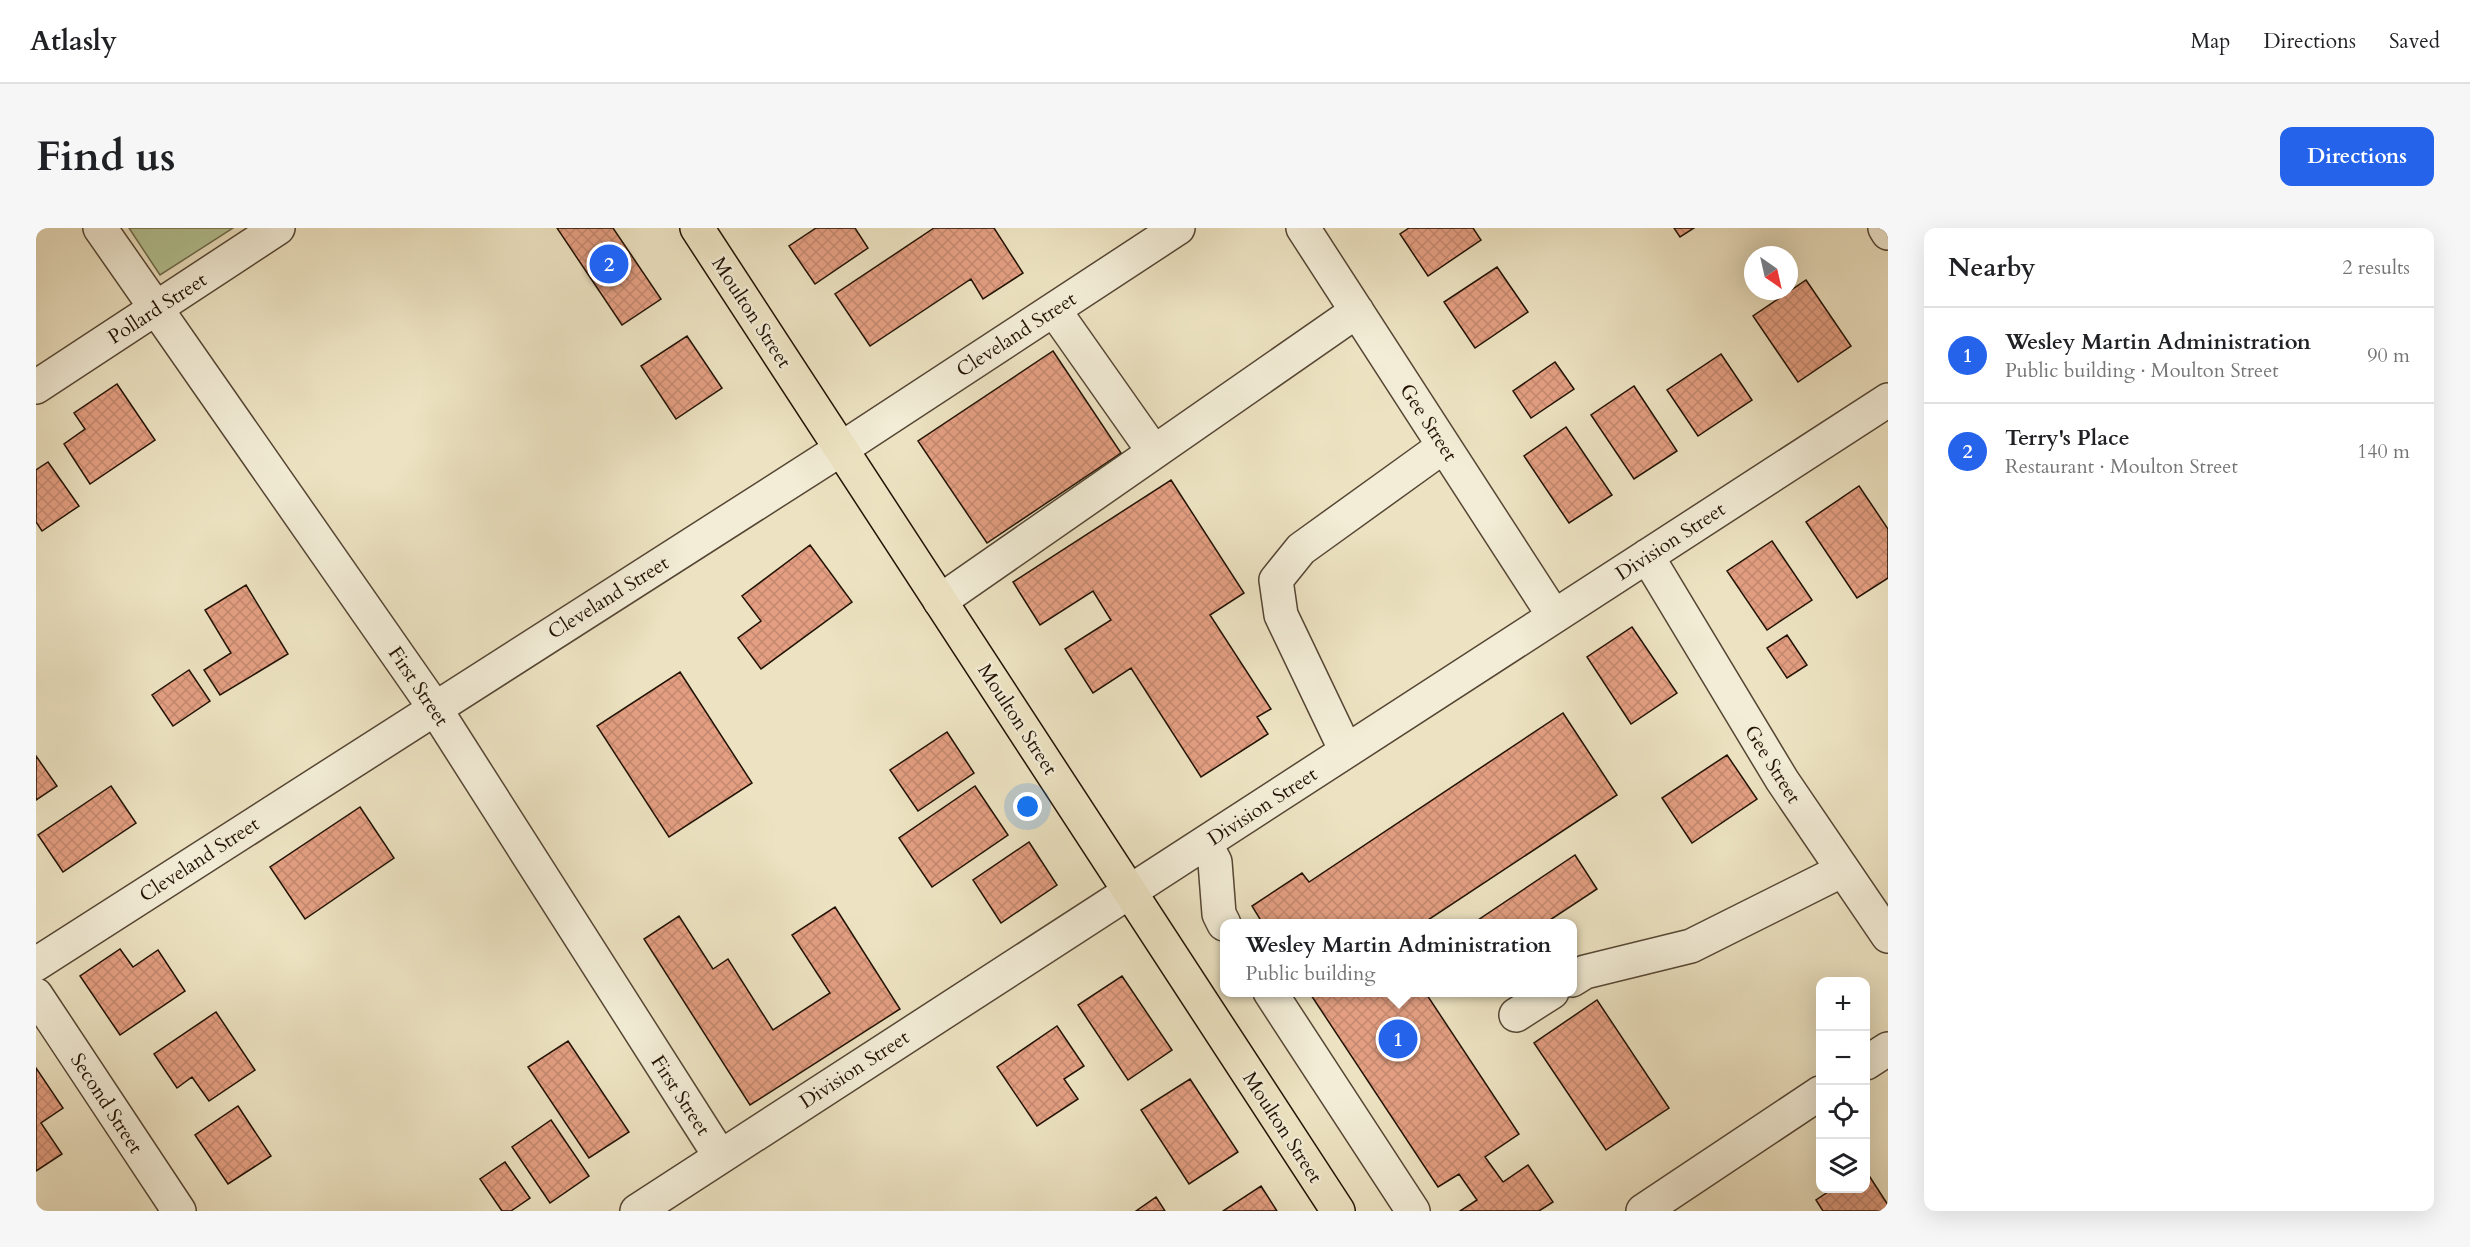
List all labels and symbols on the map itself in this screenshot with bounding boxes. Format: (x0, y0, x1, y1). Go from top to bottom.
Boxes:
pin: 2 (590, 242, 628, 286)
north arrow (1744, 246, 1798, 300)
street label: Moulton Street (705, 251, 798, 374)
street label: Pollard Street (103, 266, 213, 350)
street label: Cleveland Street (951, 285, 1082, 383)
street label: Gee Street (1393, 378, 1464, 467)
street label: Division Street (1610, 496, 1731, 587)
street label: Cleveland Street (543, 549, 674, 645)
street label: First Street (382, 641, 456, 732)
street label: Moulton Street (971, 658, 1064, 781)
street label: Gee Street (1738, 720, 1808, 809)
street label: Division Street (1202, 761, 1323, 852)
your location (1013, 792, 1042, 821)
street label: Cleveland Street (134, 810, 265, 908)
pin: 1 (1378, 1016, 1418, 1062)
street label: Division Street (794, 1024, 915, 1115)
street label: Second Street (64, 1048, 149, 1159)
street label: First Street (645, 1050, 717, 1141)
street label: Moulton Street (1236, 1066, 1329, 1189)

